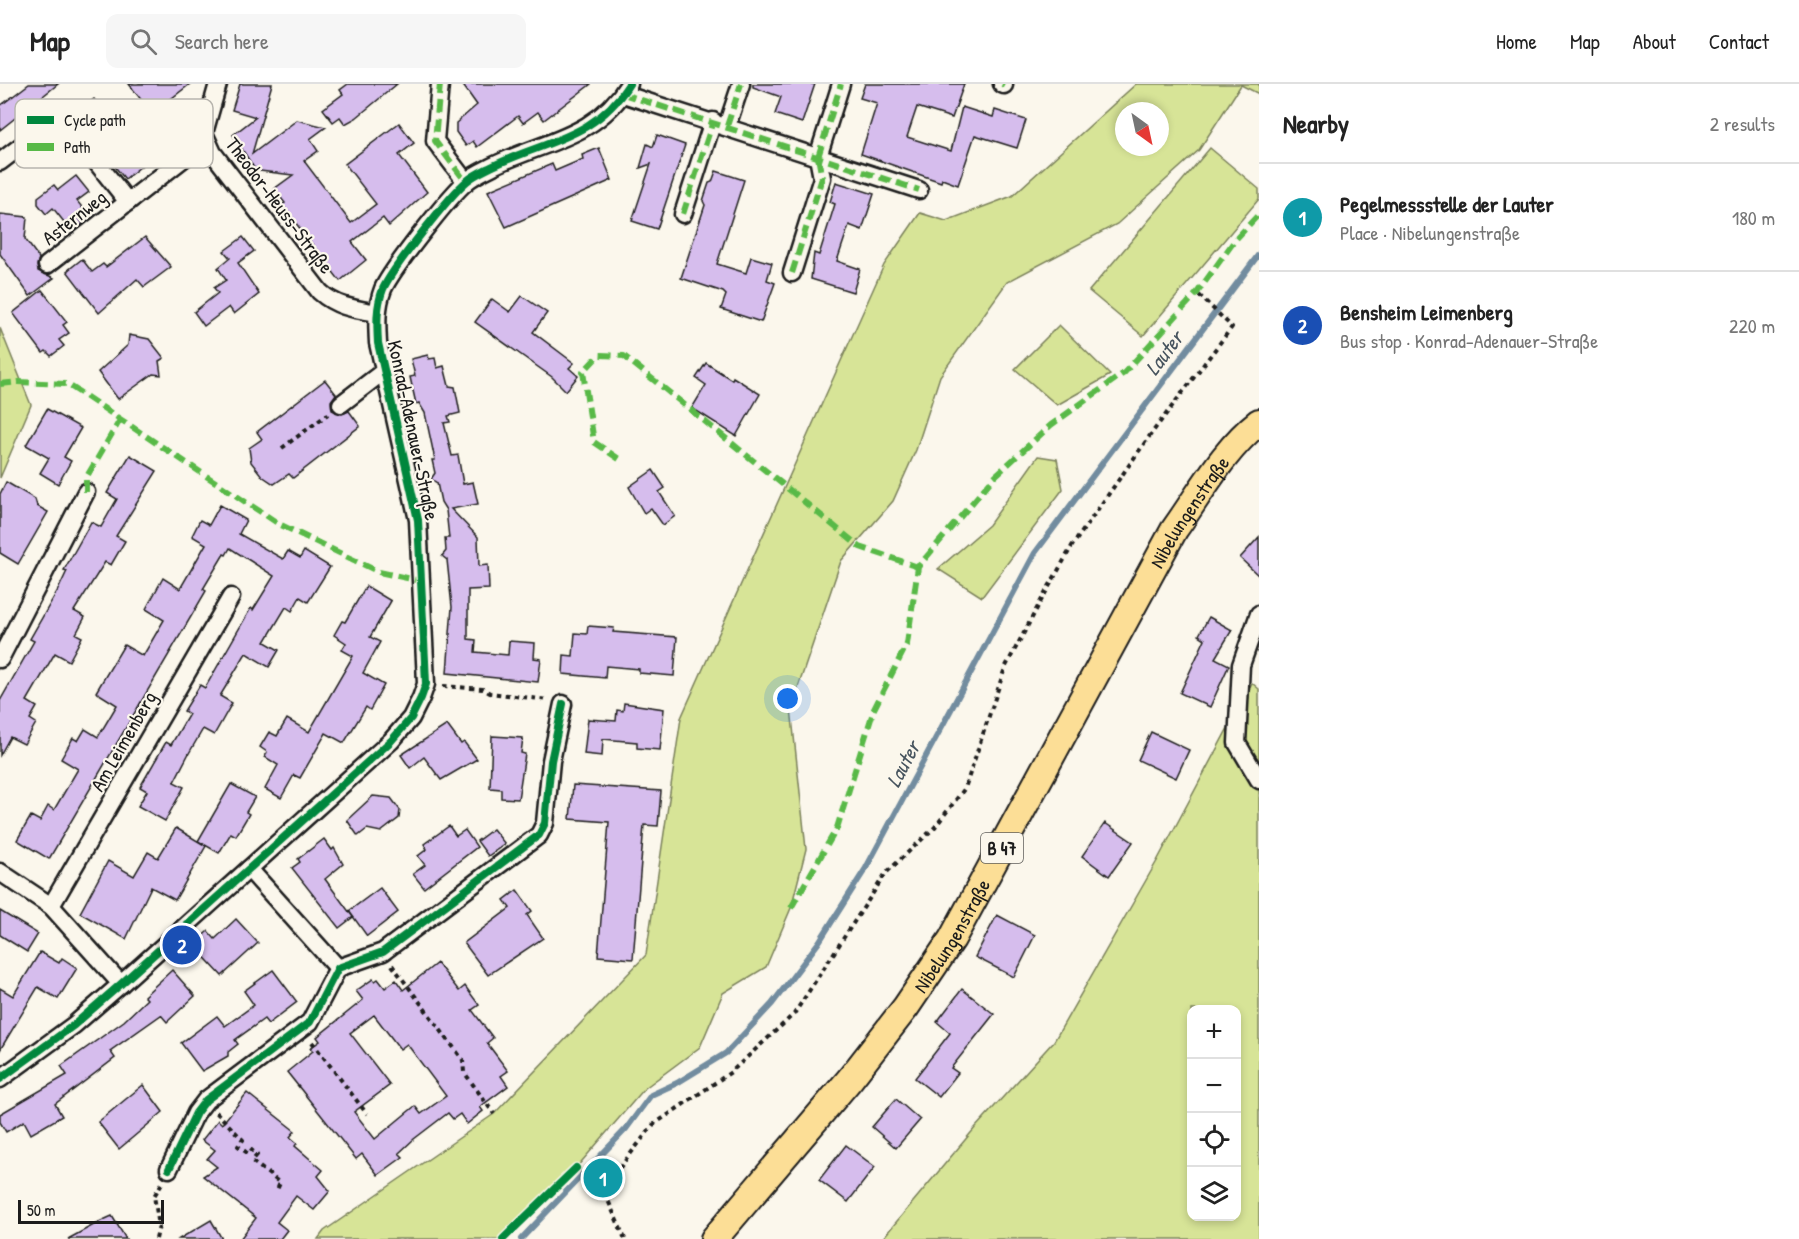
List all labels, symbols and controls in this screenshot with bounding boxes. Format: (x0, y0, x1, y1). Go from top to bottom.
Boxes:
search box (106, 14, 526, 68)
text: Map (30, 22, 70, 60)
icon: search (127, 25, 160, 58)
text: Search here (175, 26, 269, 56)
text: Home (1496, 27, 1537, 56)
text: Map (1570, 27, 1600, 56)
text: About (1633, 27, 1676, 56)
text: Contact (1709, 27, 1769, 56)
legend (15, 99, 213, 168)
north arrow (1115, 102, 1169, 156)
text: Nearby (1283, 106, 1349, 141)
text: Cycle path (64, 109, 126, 131)
text: 2 results (1710, 110, 1775, 137)
street label: Theodor-Heuss-Straße (220, 131, 340, 279)
text: Path (64, 136, 90, 158)
street label: Asternweg (36, 183, 112, 251)
text: Pegelmessstelle der Lauter (1340, 189, 1554, 219)
text: 1 (1299, 204, 1306, 231)
text: 180 m (1732, 204, 1775, 231)
text: Place · Nibelungenstraße (1340, 219, 1520, 246)
text: Bensheim Leimenberg (1340, 297, 1513, 327)
text: 2 (1298, 312, 1307, 339)
text: 220 m (1729, 312, 1775, 339)
water label: Lauter (1138, 323, 1192, 381)
text: Bus stop · Konrad-Adenauer-Straße (1340, 327, 1598, 354)
street label: Konrad-Adenauer-Straße (382, 338, 446, 522)
street label: Nibelungenstraße (1143, 450, 1235, 572)
your location (773, 684, 802, 713)
street label: Am Leimenberg (83, 686, 163, 796)
water label: Lauter (879, 733, 928, 792)
road number: B 47 (981, 833, 1023, 863)
street label: Nibelungenstraße (906, 874, 996, 997)
pin: 2 (162, 922, 201, 968)
map controls (1187, 1005, 1241, 1221)
button: + (1187, 1005, 1241, 1059)
button: − (1187, 1059, 1241, 1113)
button: locate (1187, 1113, 1241, 1167)
pin: 1 (584, 1156, 622, 1200)
button: layers (1187, 1167, 1241, 1221)
scale bar (18, 1197, 164, 1224)
text: 50 m (27, 1199, 56, 1221)

